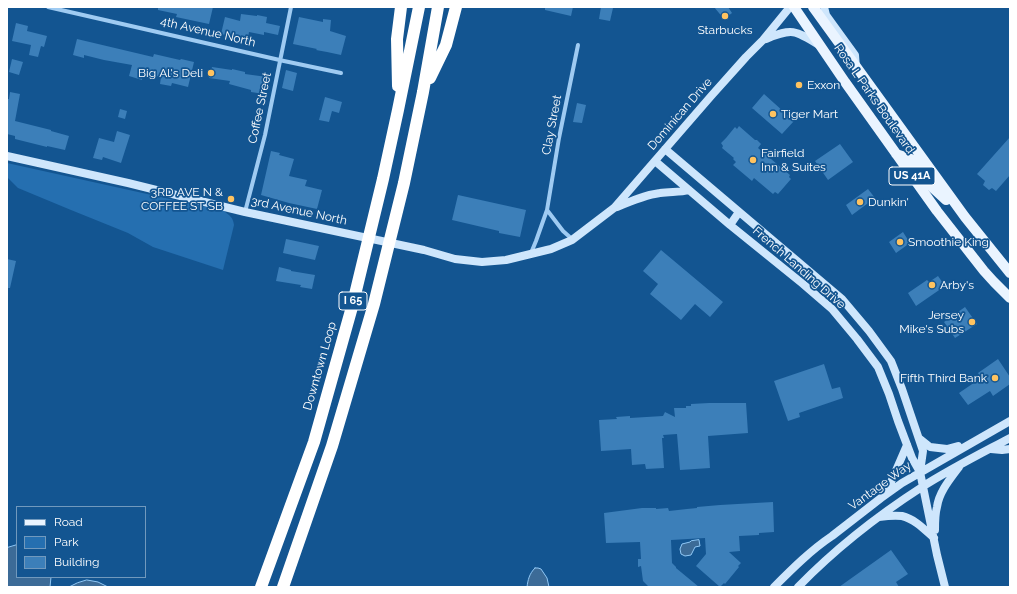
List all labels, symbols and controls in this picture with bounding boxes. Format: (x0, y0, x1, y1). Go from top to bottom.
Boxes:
marker: Starbucks (720, 11, 730, 21)
street label: 4th Avenue North (159, 14, 257, 50)
place label: Starbucks (697, 23, 753, 37)
street label: Rosa L Parks Boulevard (831, 42, 917, 156)
place label: Big Al's Deli (138, 66, 203, 80)
marker: Big Al's Deli (206, 68, 216, 78)
street label: Coffee Street (245, 71, 275, 145)
street label: Dominican Drive (645, 75, 715, 153)
place label: Exxon (807, 78, 840, 92)
marker: Exxon (794, 80, 804, 90)
street label: Clay Street (539, 94, 565, 156)
place label: Tiger Mart (781, 107, 838, 121)
marker: Tiger Mart (768, 109, 778, 119)
place label: Fairfield Inn & Suites (761, 146, 826, 174)
marker: Fairfield Inn & Suites (748, 155, 758, 165)
road number: US 41A (889, 167, 935, 185)
place label: 3RD AVE N & COFFEE ST SB (141, 185, 223, 213)
marker: 3RD AVE N & COFFEE ST SB (226, 194, 236, 204)
street label: 3rd Avenue North (250, 194, 348, 228)
place label: Dunkin' (868, 195, 909, 209)
marker: Dunkin' (855, 197, 865, 207)
street label: French Landing Drive (750, 224, 848, 312)
place label: Smoothie King (908, 235, 989, 249)
marker: Smoothie King (895, 237, 905, 247)
place label: Arby's (940, 278, 974, 292)
marker: Arby's (927, 280, 937, 290)
road number: I 65 (339, 292, 367, 310)
place label: Jersey Mike's Subs (899, 308, 964, 336)
marker: Jersey Mike's Subs (967, 317, 977, 327)
street label: Downtown Loop (300, 320, 340, 412)
place label: Fifth Third Bank (900, 371, 987, 385)
marker: Fifth Third Bank (990, 373, 1000, 383)
street label: Vantage Way (846, 458, 914, 514)
legend (16, 506, 146, 578)
text: Road (54, 515, 83, 529)
text: Park (54, 535, 79, 549)
text: Building (54, 555, 100, 569)

